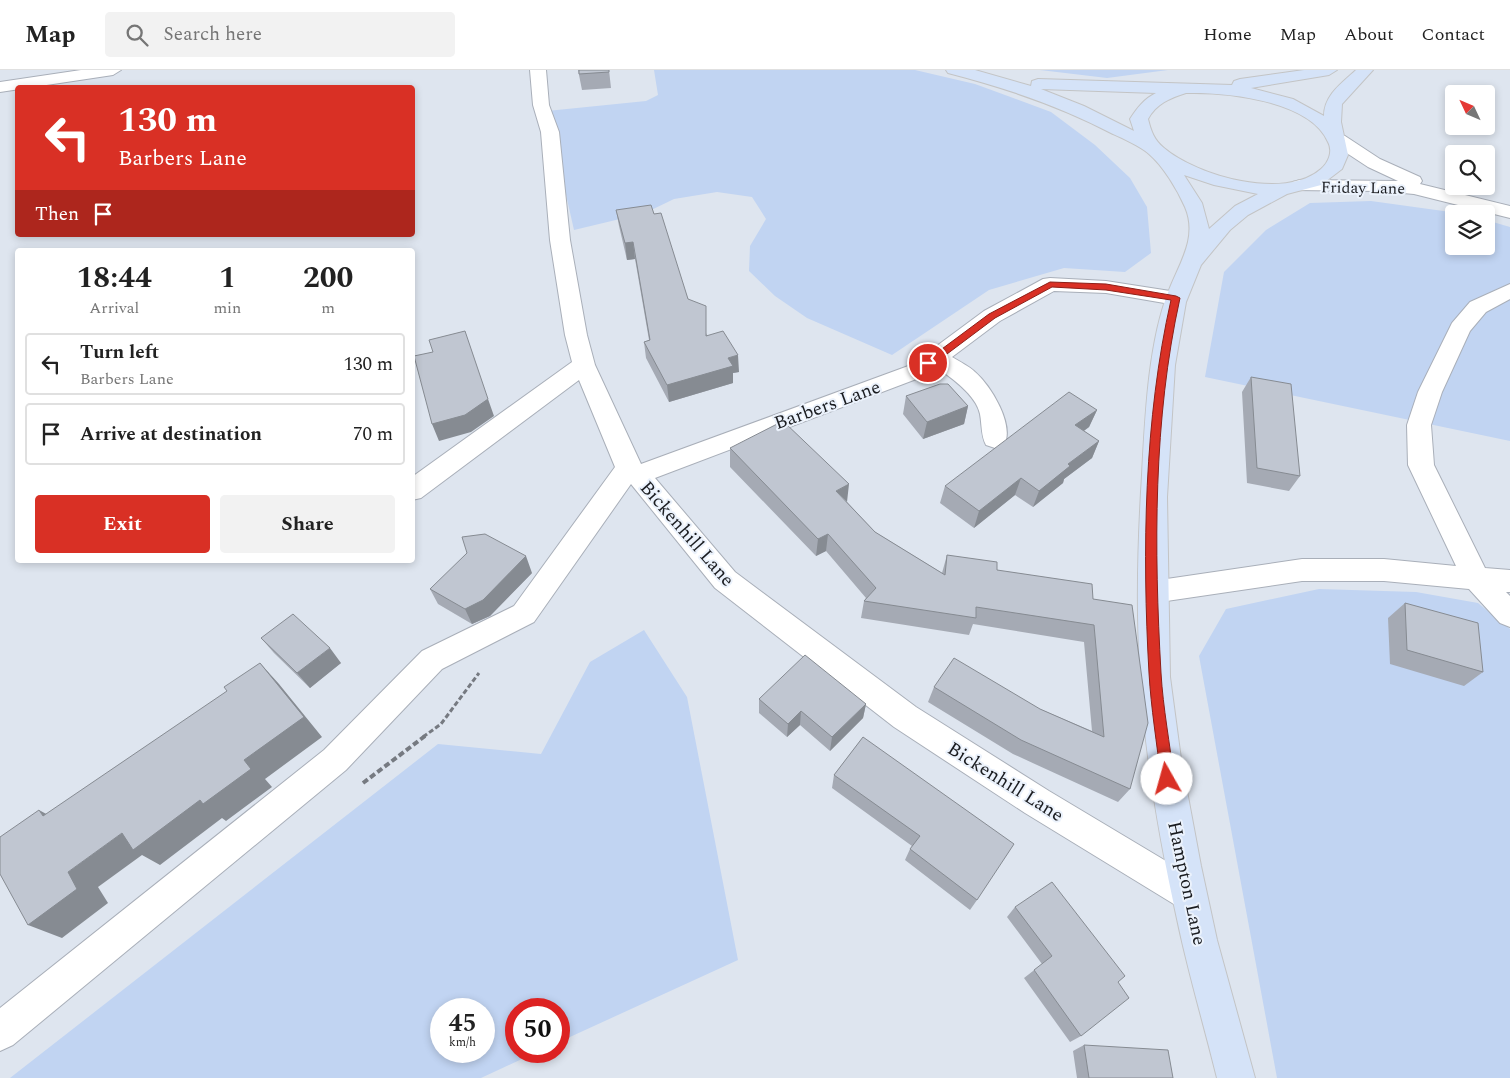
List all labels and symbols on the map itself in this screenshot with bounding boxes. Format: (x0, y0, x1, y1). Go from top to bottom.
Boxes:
north arrow (1445, 85, 1495, 135)
street label: Friday Lane (1321, 175, 1405, 201)
pin (907, 342, 949, 384)
street label: Barbers Lane (770, 373, 885, 438)
street label: Bickenhill Lane (632, 475, 741, 593)
street label: Bickenhill Lane (941, 735, 1069, 830)
position arrow (1140, 752, 1192, 804)
street label: Hampton Lane (1159, 819, 1214, 948)
speed limit sign: 50 (505, 998, 570, 1063)

